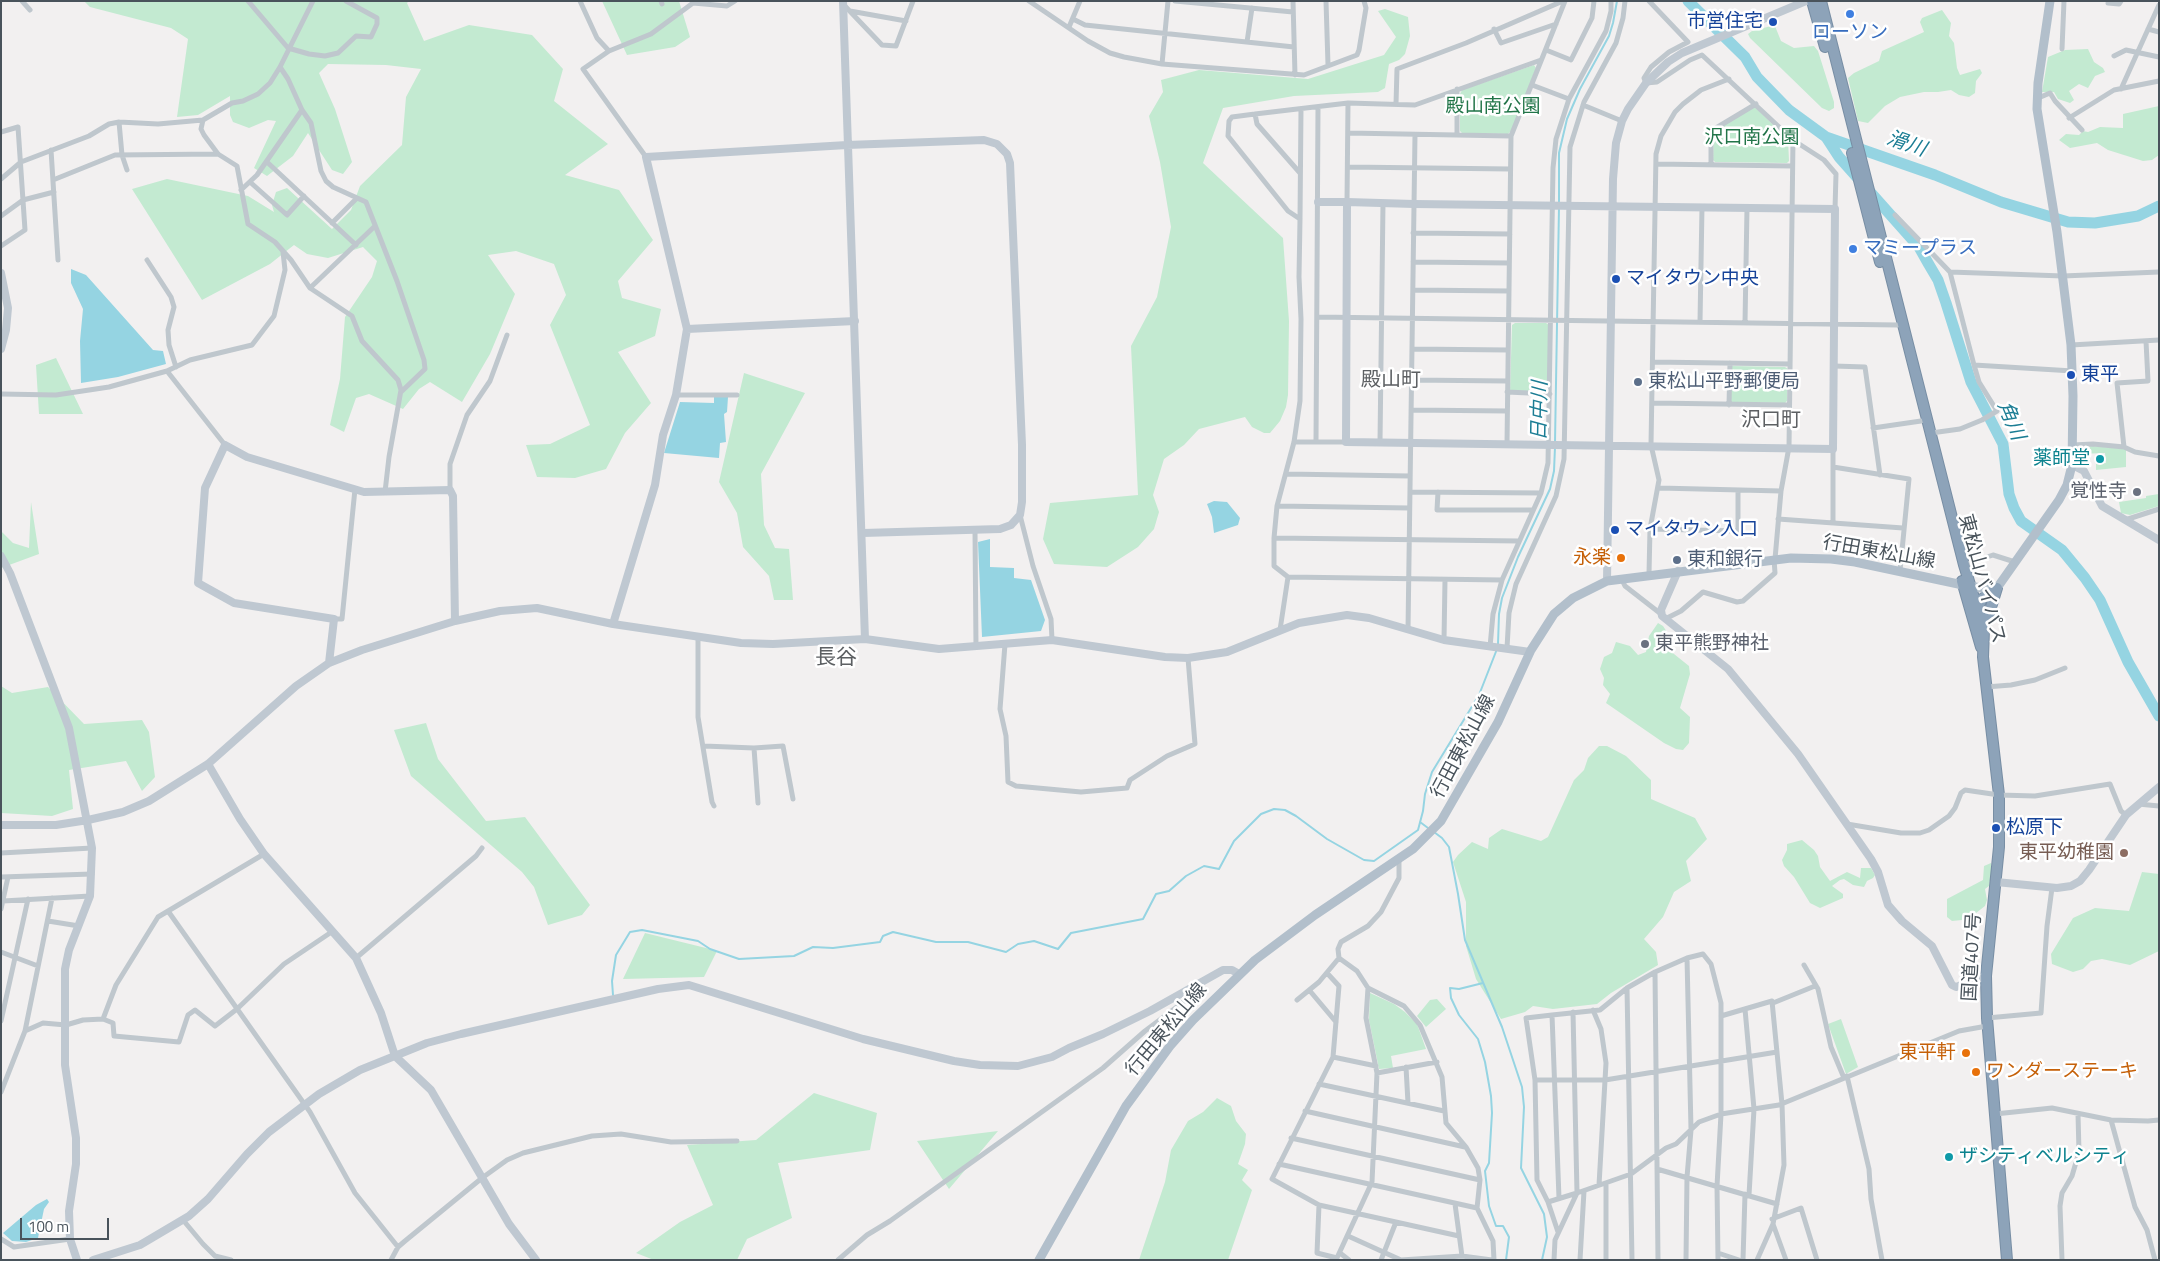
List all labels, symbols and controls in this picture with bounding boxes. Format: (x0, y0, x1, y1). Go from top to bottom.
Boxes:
marker: ローソン (1844, 8, 1856, 20)
place label: 市営住宅 (1687, 11, 1763, 33)
marker: 市営住宅 (1767, 16, 1779, 28)
place label: ローソン (1812, 22, 1888, 44)
park label: 殿山南公園 (1446, 96, 1540, 118)
park label: 沢口南公園 (1705, 127, 1799, 149)
water label: 滑川 (1883, 127, 1929, 163)
place label: マミープラス (1863, 238, 1977, 260)
marker: マミープラス (1847, 243, 1859, 255)
place label: マイタウン中央 (1626, 268, 1759, 290)
marker: マイタウン中央 (1610, 273, 1622, 285)
place label: 東平 (2081, 364, 2119, 386)
district label: 殿山町 (1361, 369, 1421, 393)
marker: 東平 (2065, 369, 2077, 381)
place label: 東松山平野郵便局 (1648, 371, 1800, 393)
marker: 東松山平野郵便局 (1632, 376, 1644, 388)
water label: 日中川 (1528, 381, 1554, 441)
water label: 角川 (1991, 398, 2029, 444)
district label: 沢口町 (1741, 409, 1801, 433)
place label: 薬師堂 (2033, 448, 2090, 470)
marker: 薬師堂 (2094, 453, 2106, 465)
place label: 覚性寺 (2070, 481, 2127, 503)
marker: 覚性寺 (2131, 486, 2143, 498)
street label: 東松山バイパス (1953, 512, 2009, 646)
place label: マイタウン入口 (1625, 519, 1758, 541)
marker: マイタウン入口 (1609, 524, 1621, 536)
street label: 行田東松山線 (1821, 532, 1937, 574)
place label: 永楽 (1573, 547, 1611, 569)
place label: 東和銀行 (1687, 549, 1763, 571)
marker: 永楽 (1615, 552, 1627, 564)
marker: 東和銀行 (1671, 554, 1683, 566)
place label: 東平熊野神社 (1655, 633, 1769, 655)
marker: 東平熊野神社 (1639, 638, 1651, 650)
district label: 長谷 (815, 646, 857, 672)
street label: 行田東松山線 (1427, 691, 1501, 803)
place label: 松原下 (2006, 817, 2063, 839)
marker: 松原下 (1990, 822, 2002, 834)
place label: 東平幼稚園 (2019, 842, 2114, 864)
marker: 東平幼稚園 (2118, 847, 2130, 859)
street label: 国道407号 (1959, 912, 1987, 1002)
street label: 行田東松山線 (1122, 979, 1212, 1081)
place label: 東平軒 (1899, 1042, 1956, 1064)
marker: 東平軒 (1960, 1047, 1972, 1059)
place label: ワンダーステーキ (1986, 1061, 2138, 1083)
marker: ワンダーステーキ (1970, 1066, 1982, 1078)
place label: ザシティベルシティ (1959, 1146, 2130, 1168)
marker: ザシティベルシティ (1943, 1151, 1955, 1163)
scale bar (22, 1208, 111, 1240)
text: 100 m (28, 1215, 69, 1238)

